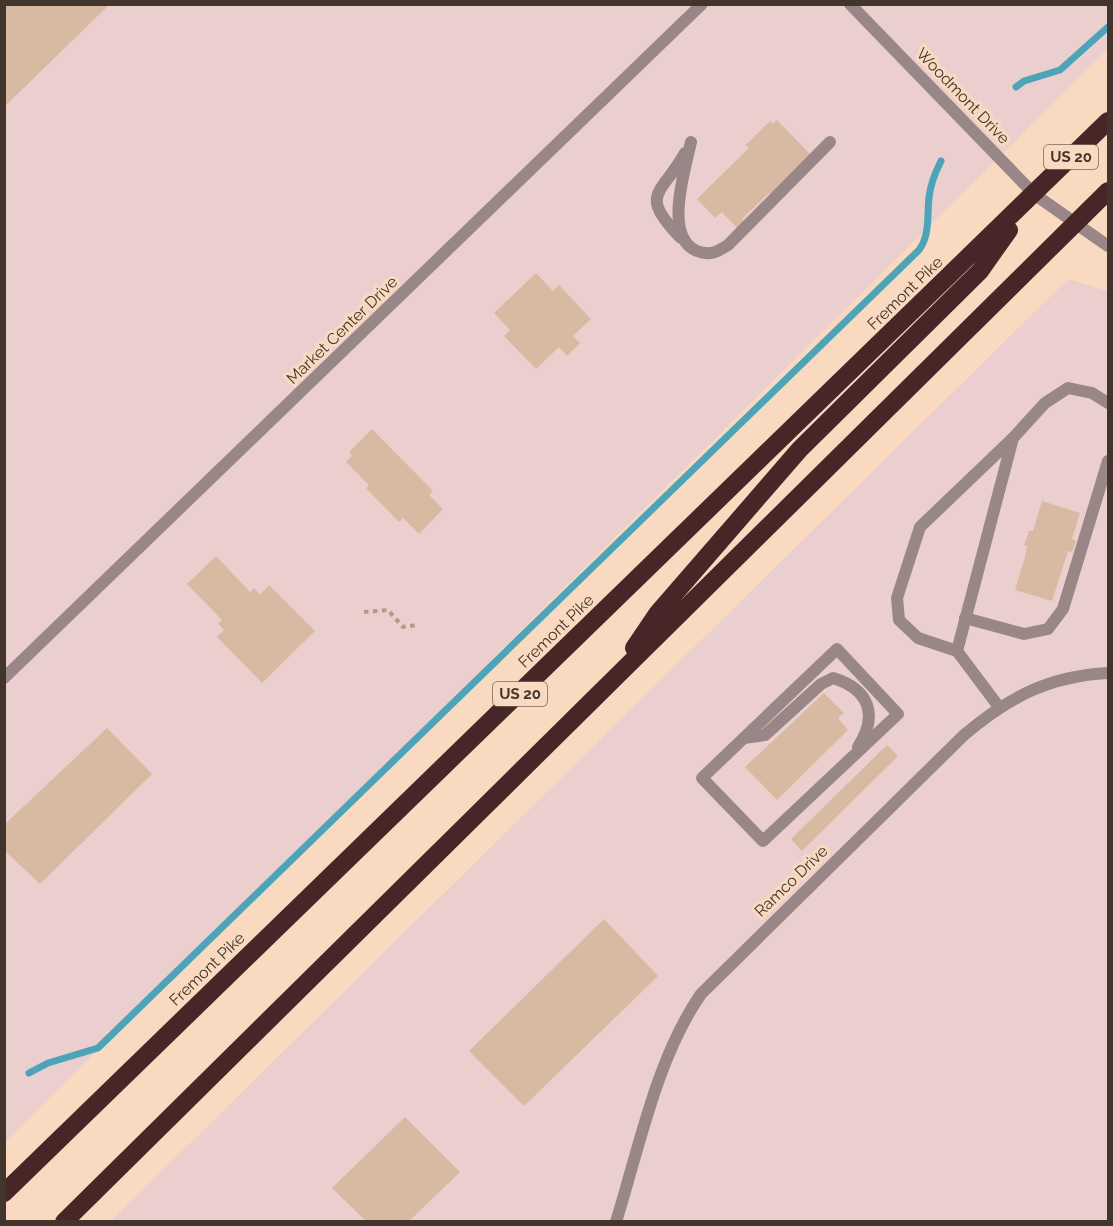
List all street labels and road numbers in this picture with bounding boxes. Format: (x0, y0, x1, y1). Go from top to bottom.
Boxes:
street label: Woodmont Drive (912, 44, 1014, 148)
road number: US 20 (1044, 145, 1098, 169)
street label: Fremont Pike (863, 252, 947, 334)
street label: Market Center Drive (283, 272, 401, 388)
street label: Fremont Pike (514, 590, 598, 672)
road number: US 20 (493, 682, 547, 706)
street label: Ramco Drive (751, 841, 831, 921)
street label: Fremont Pike (165, 928, 249, 1010)

